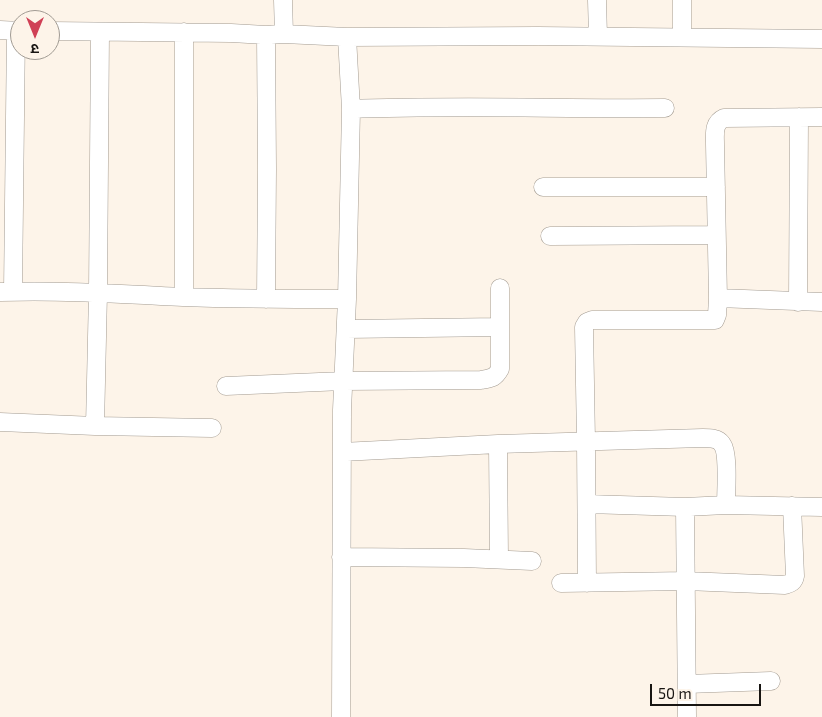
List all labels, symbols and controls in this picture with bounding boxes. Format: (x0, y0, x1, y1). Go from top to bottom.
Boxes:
north arrow (10, 10, 60, 60)
text: उ (31, 41, 39, 58)
scale bar (652, 674, 763, 706)
text: 50 m (658, 684, 692, 702)

